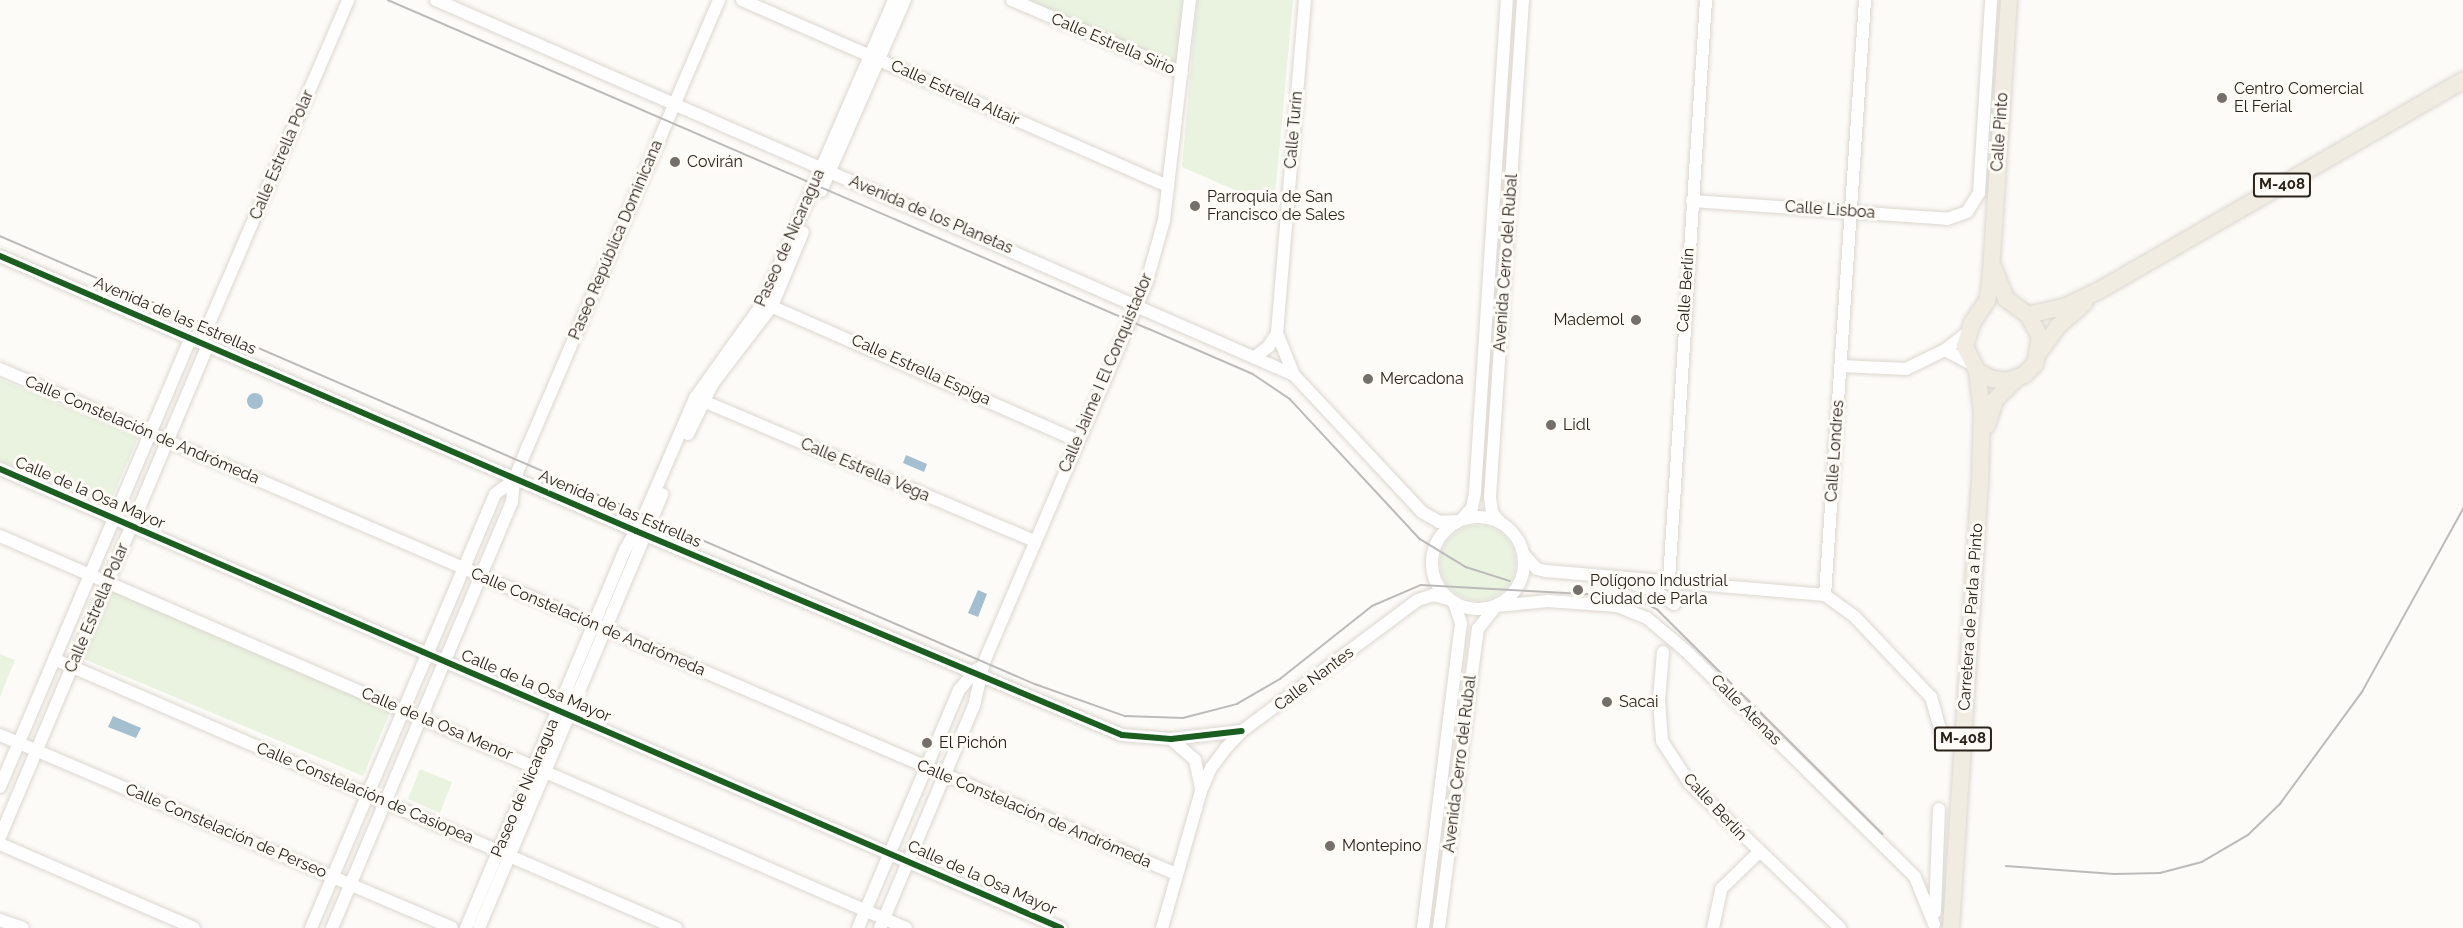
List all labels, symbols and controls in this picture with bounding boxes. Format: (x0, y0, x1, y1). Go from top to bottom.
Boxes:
street label: Calle Estrella Sirio (1048, 9, 1178, 79)
street label: Calle Estrella Altair (887, 56, 1023, 130)
place label: Centro Comercial El Ferial (2234, 79, 2363, 117)
street label: Calle Estrella Polar (246, 87, 318, 223)
street label: Calle Turín (1281, 90, 1307, 170)
marker: Centro Comercial El Ferial (2215, 91, 2229, 105)
street label: Calle Pinto (1988, 92, 2012, 172)
street label: Paseo República Dominicana (565, 137, 667, 343)
place label: Covirán (687, 152, 743, 172)
marker: Covirán (668, 155, 682, 169)
street label: Paseo de Nicaragua (751, 166, 829, 310)
street label: Avenida de los Planetas (846, 172, 1016, 258)
street label: Avenida Cerro del Rubal (1490, 173, 1522, 353)
road number: M-408 (2252, 173, 2312, 197)
place label: Parroquia de San Francisco de Sales (1207, 187, 1345, 225)
street label: Calle Lisboa (1784, 197, 1876, 223)
marker: Parroquia de San Francisco de Sales (1188, 199, 1202, 213)
street label: Calle Berlín (1673, 247, 1699, 333)
street label: Calle Jaime I El Conquistador (1055, 270, 1157, 476)
street label: Avenida de las Estrellas (91, 273, 259, 359)
place label: Mademol (1553, 310, 1624, 330)
marker: Mademol (1629, 313, 1643, 327)
street label: Calle Estrella Espiga (848, 331, 994, 409)
place label: Mercadona (1380, 369, 1464, 389)
street label: Calle Constelación de Andrómeda (22, 372, 262, 488)
marker: Mercadona (1361, 372, 1375, 386)
street label: Calle Londres (1822, 399, 1848, 503)
place label: Lidl (1563, 415, 1590, 435)
marker: Lidl (1544, 418, 1558, 432)
street label: Calle Estrella Vega (797, 434, 933, 506)
street label: Calle de la Osa Mayor (12, 453, 168, 533)
street label: Avenida de las Estrellas (536, 466, 704, 552)
street label: Carretera de Parla a Pinto (1955, 523, 1987, 711)
street label: Calle Estrella Polar (61, 540, 133, 676)
street label: Calle Constelación de Andrómeda (468, 564, 708, 680)
place label: Polígono Industrial Ciudad de Parla (1590, 571, 1728, 609)
marker: Polígono Industrial Ciudad de Parla (1571, 583, 1585, 597)
street label: Calle Nantes (1271, 643, 1357, 715)
street label: Calle de la Osa Mayor (458, 646, 614, 726)
street label: Calle Atenas (1706, 670, 1786, 750)
street label: Avenida Cerro del Rubal (1440, 674, 1480, 854)
street label: Calle de la Osa Menor (358, 683, 516, 765)
place label: Sacai (1619, 692, 1658, 712)
marker: Sacai (1600, 695, 1614, 709)
street label: Paseo de Nicaragua (487, 716, 563, 860)
road number: M-408 (1933, 727, 1993, 751)
place label: El Pichón (939, 733, 1008, 753)
marker: El Pichón (920, 736, 934, 750)
street label: Calle Constelación de Casiopea (253, 738, 477, 848)
street label: Calle Constelación de Andrómeda (914, 756, 1154, 872)
street label: Calle Berlín (1679, 769, 1751, 845)
street label: Calle Constelación de Perseo (122, 780, 330, 882)
place label: Montepino (1342, 836, 1421, 856)
street label: Calle de la Osa Mayor (905, 837, 1059, 919)
marker: Montepino (1323, 839, 1337, 853)

